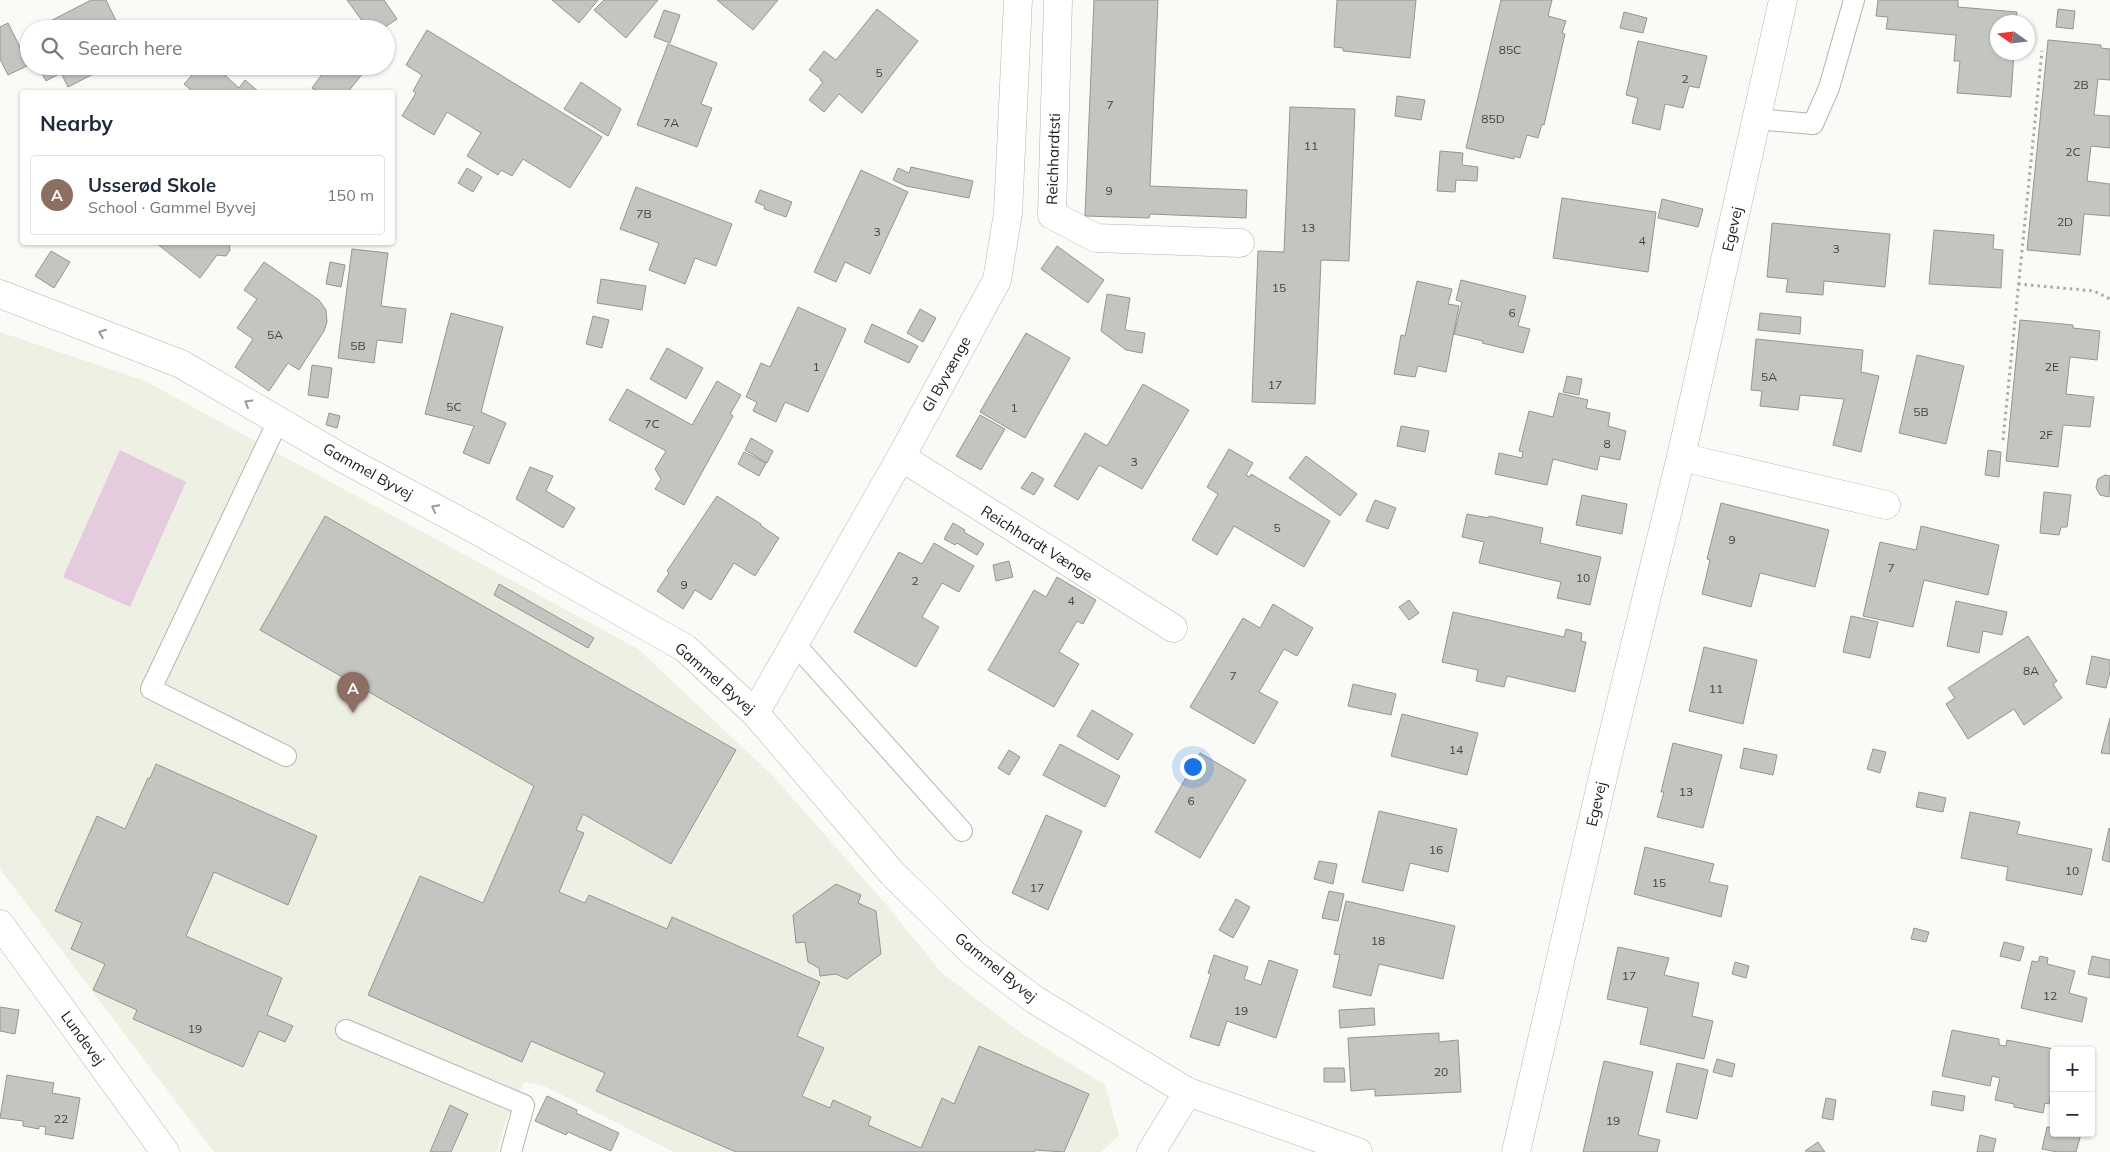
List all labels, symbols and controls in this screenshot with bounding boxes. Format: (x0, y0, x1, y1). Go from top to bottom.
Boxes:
north arrow (1990, 15, 2035, 60)
search box (20, 20, 395, 75)
icon: search (38, 34, 66, 62)
text: Search here (78, 36, 182, 60)
house number: 85C (1499, 42, 1521, 57)
house number: 5 (875, 65, 883, 80)
house number: 2 (1681, 71, 1689, 86)
house number: 2B (2073, 77, 2089, 92)
house number: 7 (1106, 97, 1114, 112)
text: Nearby (40, 110, 113, 136)
house number: 85D (1481, 111, 1505, 126)
street label: Reichhardtsti (1042, 113, 1064, 205)
house number: 7A (663, 115, 679, 130)
house number: 11 (1304, 138, 1318, 153)
house number: 2C (2065, 144, 2081, 159)
text: Usserød Skole (88, 173, 216, 197)
house number: 9 (1105, 183, 1113, 198)
text: A (51, 185, 63, 205)
text: 150 m (327, 185, 374, 205)
text: School · Gammel Byvej (88, 197, 256, 217)
street label: Egevej (1718, 205, 1746, 253)
house number: 7B (636, 206, 652, 221)
house number: 2D (2057, 214, 2073, 229)
house number: 13 (1301, 220, 1315, 235)
house number: 3 (873, 224, 881, 239)
house number: 4 (1638, 233, 1646, 248)
house number: 3 (1832, 241, 1840, 256)
house number: 15 (1272, 280, 1286, 295)
house number: 6 (1508, 305, 1516, 320)
house number: 5A (267, 327, 283, 342)
one-way arrow (98, 329, 106, 339)
street label: Gl Byvænge (917, 333, 975, 415)
house number: 5B (350, 338, 366, 353)
house number: 1 (812, 359, 820, 374)
house number: 2E (2045, 359, 2059, 374)
house number: 5A (1761, 369, 1777, 384)
house number: 17 (1268, 377, 1282, 392)
house number: 5C (446, 399, 462, 414)
one-way arrow (244, 400, 253, 410)
house number: 1 (1010, 400, 1018, 415)
house number: 5B (1913, 404, 1929, 419)
house number: 7C (644, 416, 660, 431)
house number: 2F (2039, 427, 2053, 442)
house number: 8 (1603, 436, 1611, 451)
street label: Gammel Byvej (320, 438, 416, 504)
house number: 3 (1130, 454, 1138, 469)
street label: Reichhardt Vænge (978, 501, 1096, 585)
one-way arrow (432, 504, 441, 514)
house number: 5 (1273, 520, 1281, 535)
house number: 9 (1728, 532, 1736, 547)
house number: 7 (1887, 560, 1895, 575)
house number: 10 (1576, 570, 1590, 585)
house number: 2 (911, 573, 919, 588)
house number: 9 (680, 577, 688, 592)
house number: 4 (1067, 593, 1075, 608)
street label: Gammel Byvej (671, 638, 759, 718)
house number: 8A (2023, 663, 2039, 678)
house number: 7 (1229, 668, 1237, 683)
pin: A (337, 672, 369, 713)
house number: 11 (1709, 681, 1723, 696)
house number: 14 (1449, 742, 1463, 757)
your location (1180, 754, 1206, 780)
street label: Egevej (1582, 780, 1610, 828)
house number: 13 (1679, 784, 1693, 799)
house number: 6 (1187, 793, 1195, 808)
house number: 16 (1429, 842, 1443, 857)
house number: 10 (2065, 863, 2079, 878)
house number: 15 (1652, 875, 1666, 890)
house number: 17 (1030, 880, 1044, 895)
street label: Gammel Byvej (951, 928, 1041, 1006)
house number: 18 (1371, 933, 1385, 948)
house number: 17 (1622, 968, 1636, 983)
house number: 12 (2043, 988, 2057, 1003)
house number: 19 (1234, 1003, 1248, 1018)
street label: Lundevej (57, 1007, 109, 1069)
house number: 19 (188, 1021, 202, 1036)
map controls (2050, 1047, 2095, 1137)
button: + (2050, 1047, 2095, 1092)
house number: 20 (1434, 1064, 1448, 1079)
button: − (2050, 1092, 2095, 1137)
house number: 22 (54, 1111, 68, 1126)
house number: 19 (1606, 1113, 1620, 1128)

